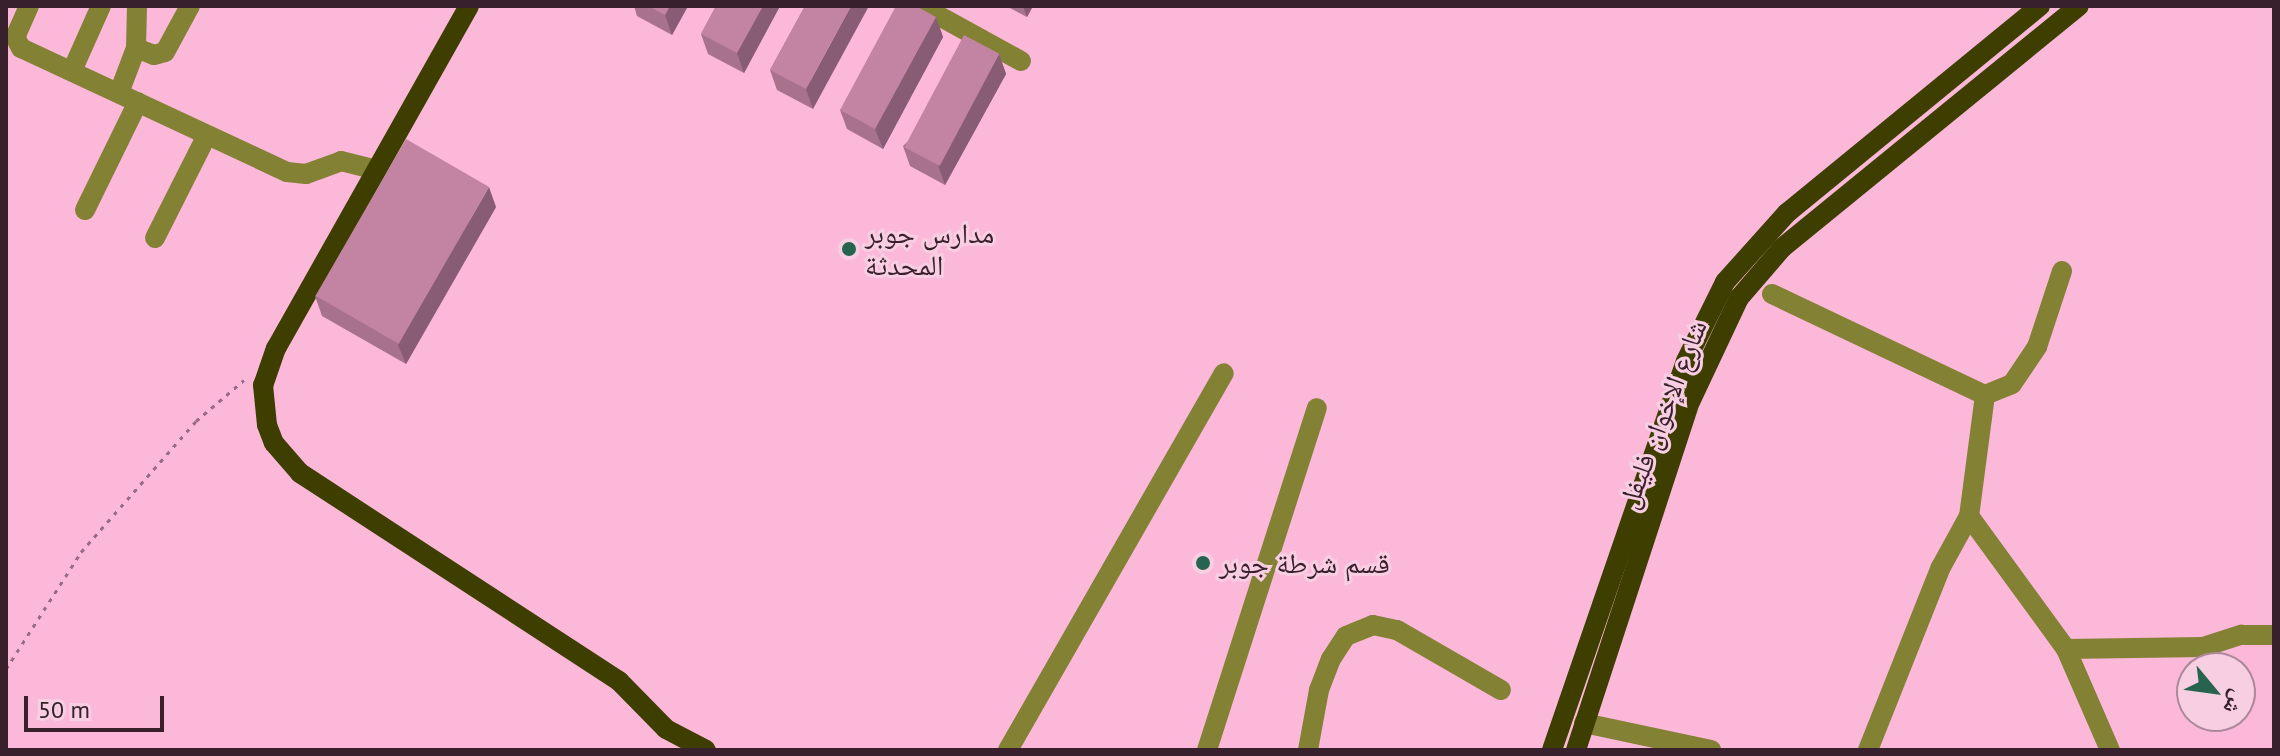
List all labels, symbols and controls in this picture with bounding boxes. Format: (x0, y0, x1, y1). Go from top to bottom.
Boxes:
place label: مدارس جوبر المحدثة (865, 216, 994, 282)
marker: مدارس جوبر المحدثة (840, 240, 858, 258)
street label: شارع الإخوان فليفل (1611, 315, 1713, 513)
place label: قسم شرطة جوبر (1219, 546, 1390, 580)
marker: قسم شرطة جوبر (1194, 554, 1212, 572)
north arrow (2176, 652, 2256, 732)
scale bar (28, 680, 168, 730)
text: ش (2217, 686, 2253, 720)
text: 50 m (38, 694, 90, 725)

